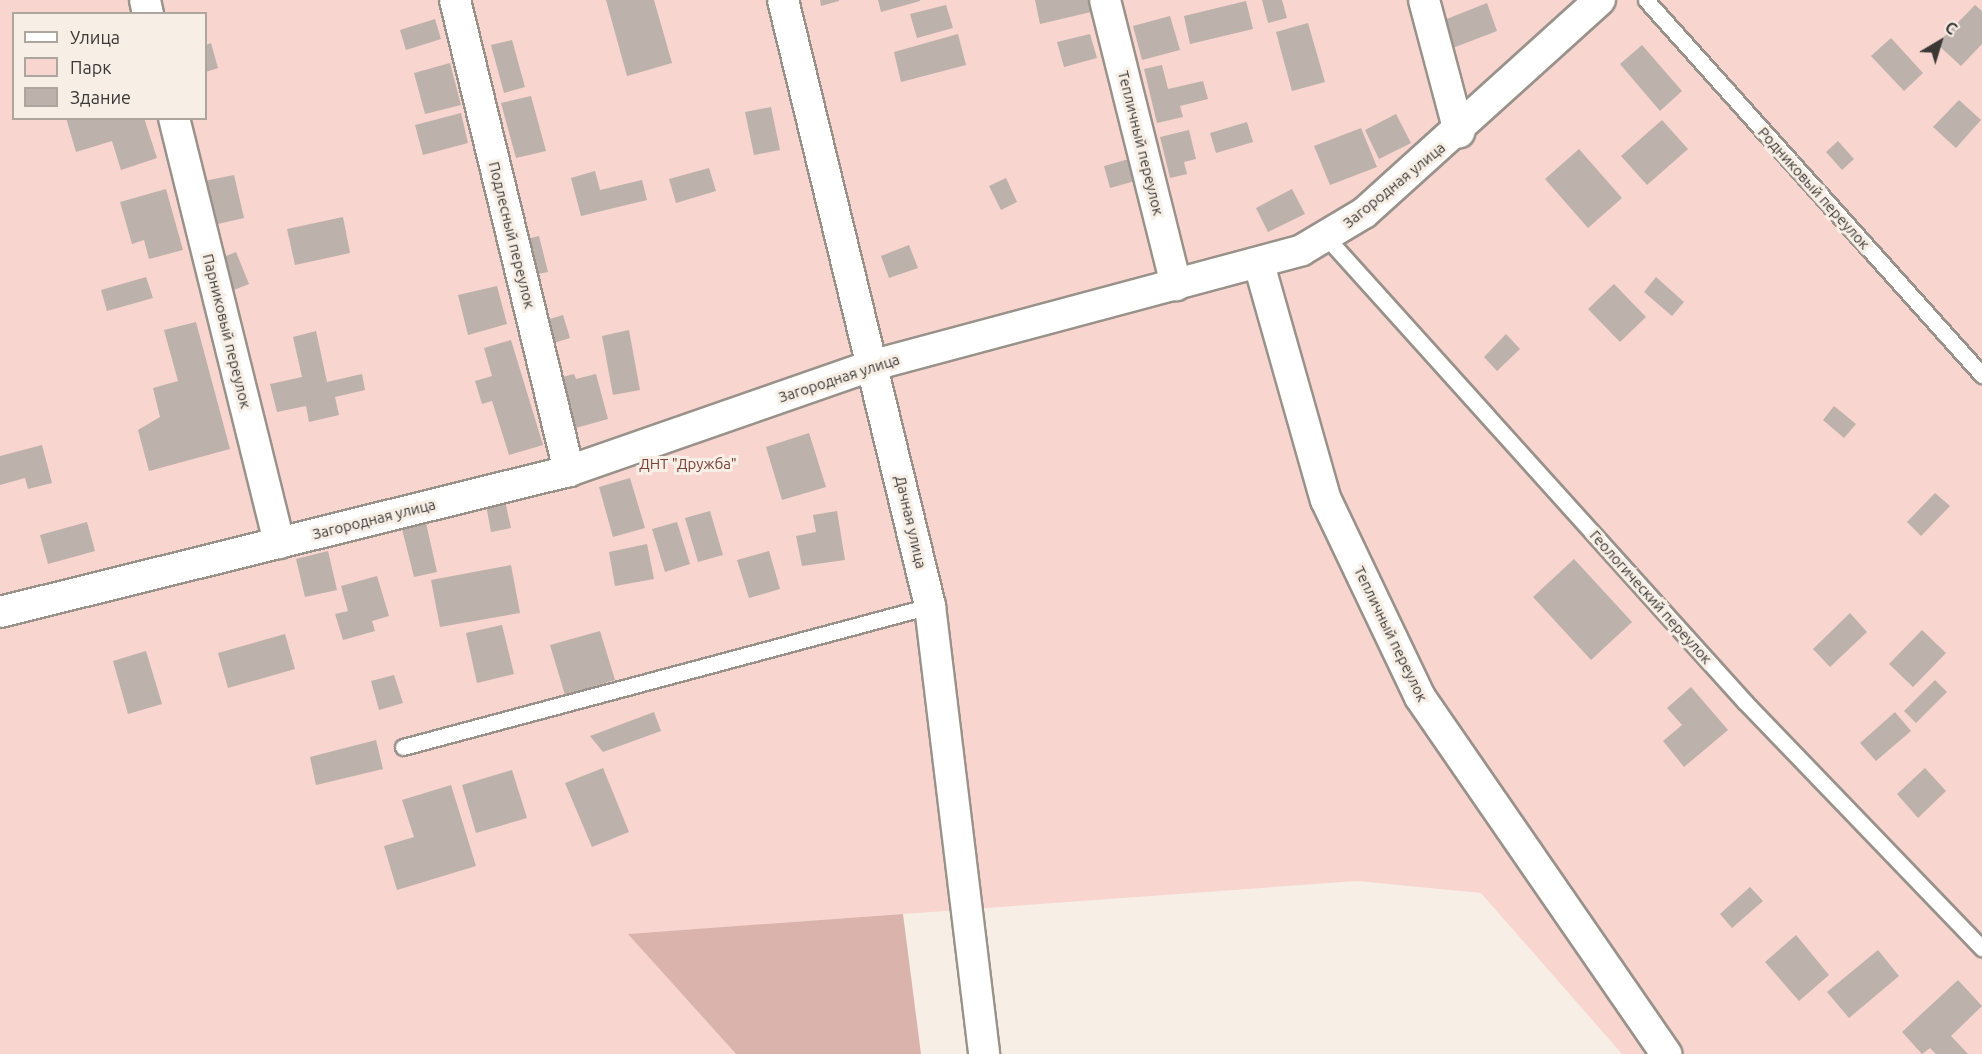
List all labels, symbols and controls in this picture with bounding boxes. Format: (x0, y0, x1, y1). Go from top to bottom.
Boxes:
legend (12, 12, 207, 120)
north arrow (1910, 12, 1970, 72)
text: С (1942, 18, 1961, 38)
text: Улица (70, 27, 120, 47)
text: Парк (70, 57, 111, 77)
street label: Тепличный переулок (1114, 69, 1168, 217)
text: Здание (70, 87, 131, 107)
street label: Родниковый переулок (1754, 123, 1874, 253)
street label: Загородная улица (1339, 138, 1449, 232)
street label: Подлесный переулок (485, 160, 539, 310)
street label: Парниковый переулок (199, 252, 255, 410)
street label: Загородная улица (776, 350, 902, 406)
park label: ДНТ "Дружба" (639, 455, 737, 473)
street label: Дачная улица (892, 474, 930, 570)
street label: Загородная улица (311, 495, 437, 543)
street label: Геологический переулок (1586, 526, 1716, 668)
street label: Тепличный переулок (1350, 563, 1432, 705)

